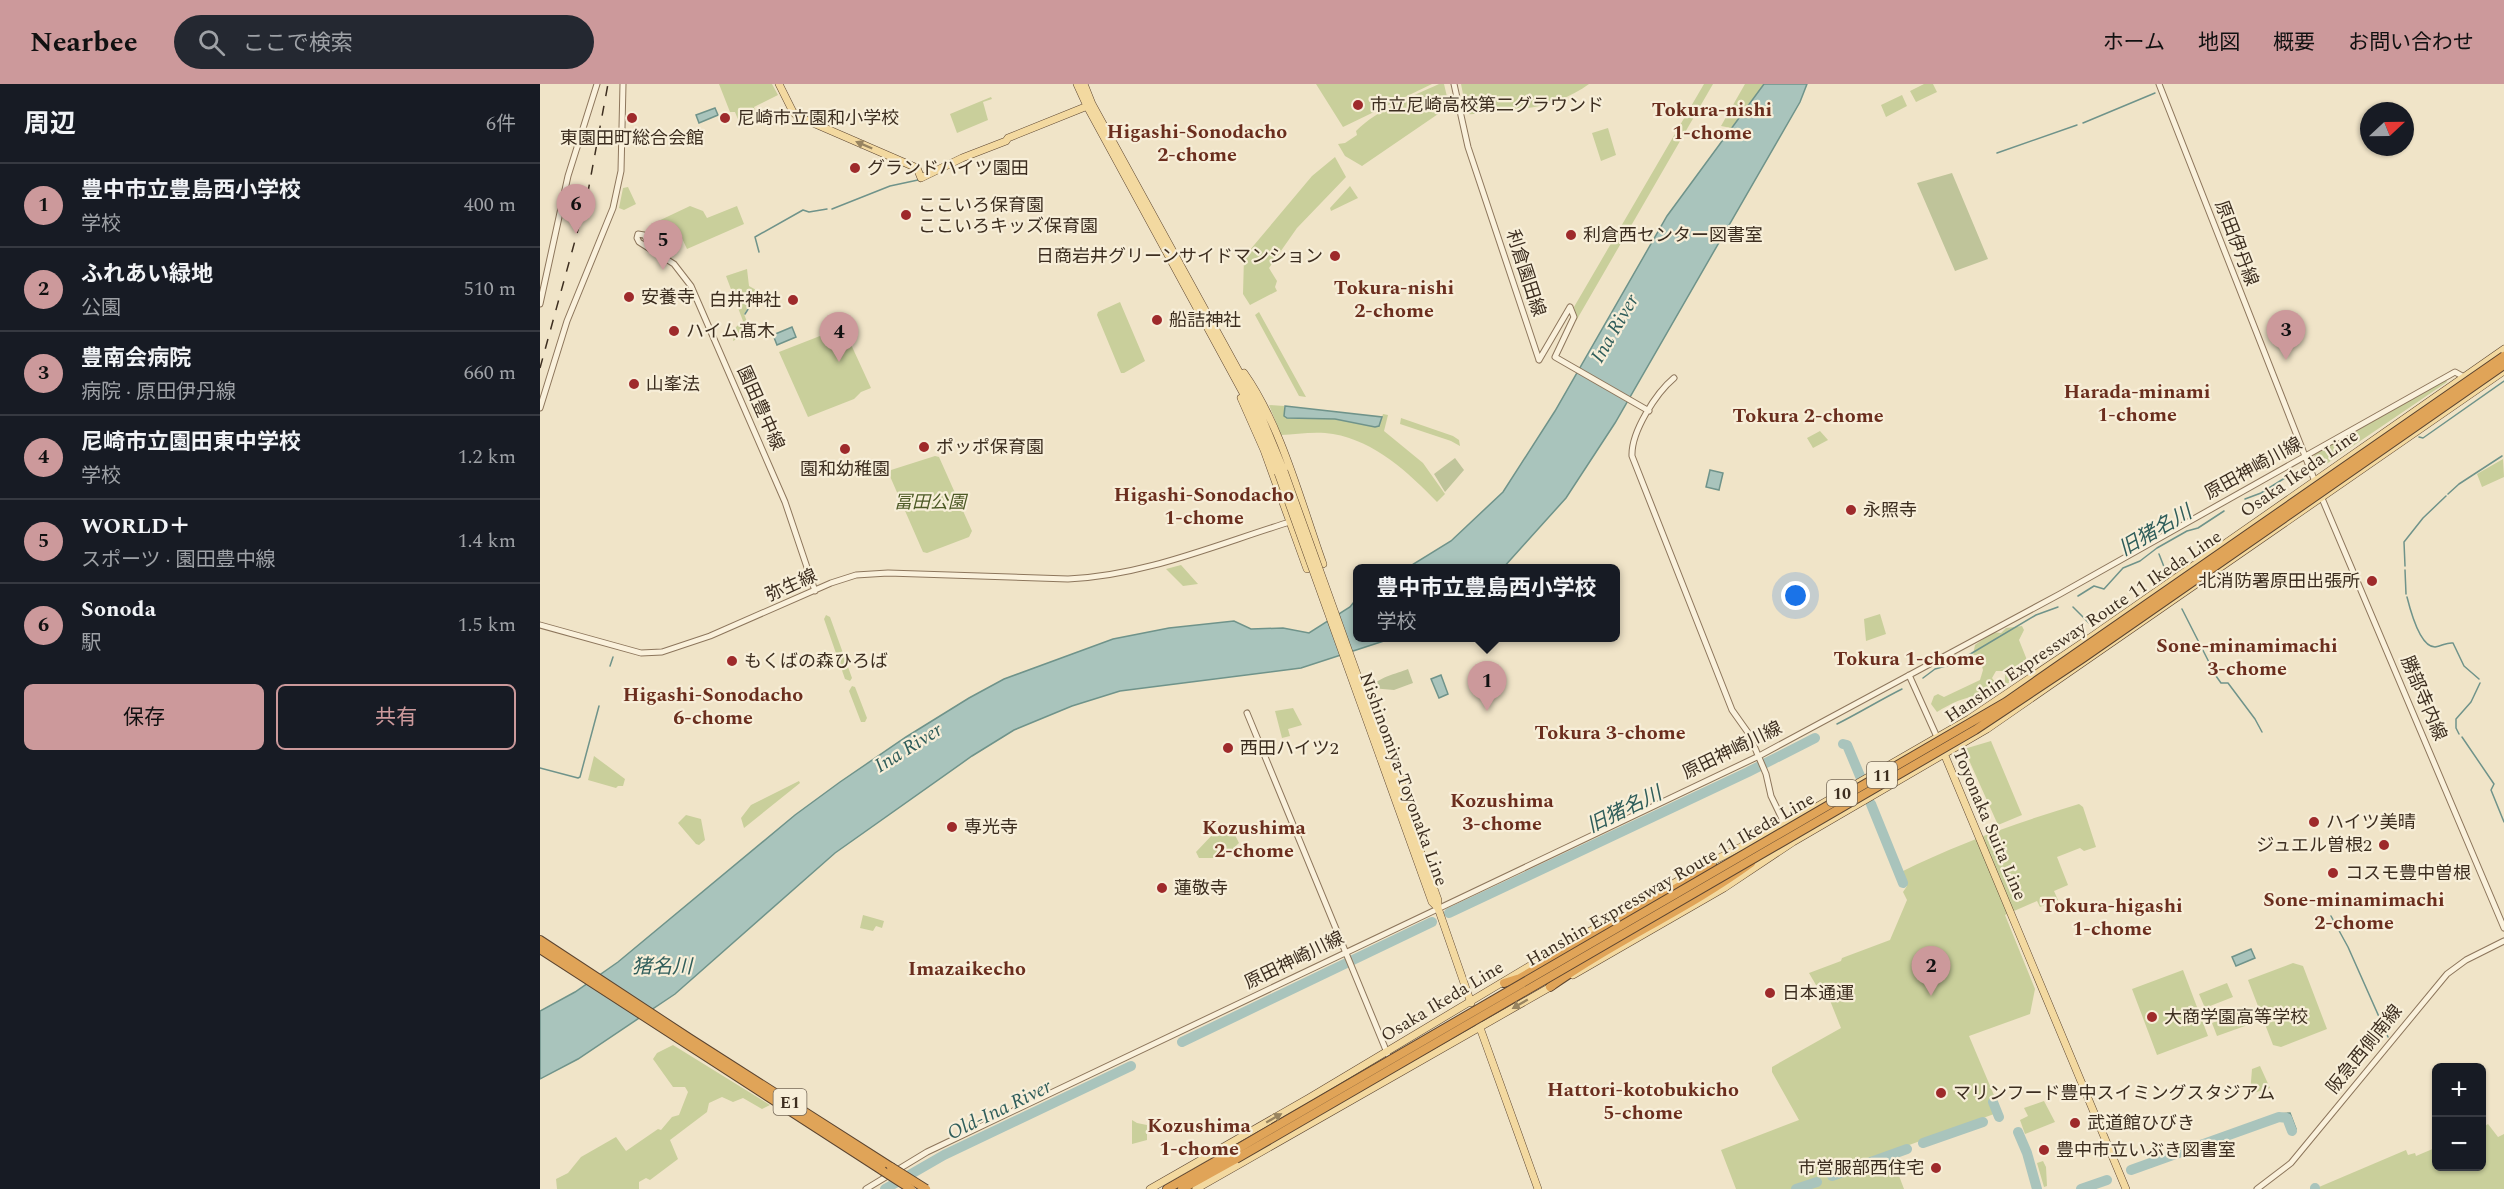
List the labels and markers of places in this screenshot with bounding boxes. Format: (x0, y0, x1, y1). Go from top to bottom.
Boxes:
place label: 市立尼崎高校第二グラウンド (1370, 92, 1604, 119)
marker: 市立尼崎高校第二グラウンド (1351, 98, 1365, 112)
place label: 尼崎市立園和小学校 (737, 105, 899, 132)
marker: 東園田町総合会館 (625, 111, 639, 125)
marker: 尼崎市立園和小学校 (718, 111, 732, 125)
place label: 東園田町総合会館 (560, 125, 704, 152)
place label: グランドハイツ園田 (867, 155, 1029, 182)
marker: グランドハイツ園田 (848, 161, 862, 175)
pin: 6 (556, 184, 596, 234)
place label: ここいろ保育園 ここいろキッズ保育園 (918, 192, 1098, 240)
marker: ここいろ保育園 ここいろキッズ保育園 (899, 208, 913, 222)
pin: 5 (644, 220, 682, 270)
place label: 利倉西センター図書室 (1583, 222, 1763, 249)
marker: 利倉西センター図書室 (1564, 228, 1578, 242)
place label: 日商岩井グリーンサイドマンション (1036, 243, 1323, 270)
marker: 日商岩井グリーンサイドマンション (1328, 249, 1342, 263)
place label: 安養寺 (641, 284, 695, 311)
place label: 白井神社 (709, 287, 781, 314)
marker: 安養寺 (622, 290, 636, 304)
marker: 白井神社 (786, 293, 800, 307)
place label: 船詰神社 (1169, 307, 1241, 334)
pin: 3 (2266, 310, 2306, 360)
pin: 4 (820, 312, 858, 362)
marker: 船詰神社 (1150, 313, 1164, 327)
place label: ハイム髙木 (686, 318, 775, 345)
marker: ハイム髙木 (667, 324, 681, 338)
place label: 山峯法 (646, 371, 700, 398)
marker: 山峯法 (627, 377, 641, 391)
place label: ポッポ保育園 (936, 434, 1044, 461)
marker: ポッポ保育園 (917, 440, 931, 454)
marker: 園和幼稚園 (838, 442, 852, 456)
place label: 園和幼稚園 (800, 456, 890, 483)
place label: 永照寺 (1863, 497, 1917, 524)
marker: 永照寺 (1844, 503, 1858, 517)
place label: 北消防署原田出張所 (2198, 568, 2360, 595)
marker: 北消防署原田出張所 (2365, 574, 2379, 588)
place label: もくばの森ひろば (744, 648, 888, 675)
marker: もくばの森ひろば (725, 654, 739, 668)
pin: 1 (1468, 662, 1506, 711)
place label: 西田ハイツ2 (1240, 735, 1339, 762)
marker: 西田ハイツ2 (1221, 741, 1235, 755)
place label: ハイツ美晴 (2326, 809, 2416, 836)
place label: 専光寺 (964, 814, 1018, 841)
marker: ハイツ美晴 (2307, 815, 2321, 829)
marker: 専光寺 (945, 820, 959, 834)
place label: ジュエル曽根2 (2256, 832, 2372, 859)
marker: ジュエル曽根2 (2377, 838, 2391, 852)
place label: コスモ豊中曽根 (2345, 860, 2471, 887)
marker: コスモ豊中曽根 (2326, 866, 2340, 880)
place label: 蓮敬寺 (1174, 875, 1228, 902)
marker: 蓮敬寺 (1155, 881, 1169, 895)
pin: 2 (1912, 946, 1950, 996)
place label: 日本通運 (1782, 980, 1854, 1007)
marker: 日本通運 (1763, 986, 1777, 1000)
place label: 大商学園高等学校 (2164, 1004, 2308, 1031)
marker: 大商学園高等学校 (2145, 1010, 2159, 1024)
place label: マリンフード豊中スイミングスタジアム (1953, 1080, 2275, 1107)
marker: マリンフード豊中スイミングスタジアム (1934, 1086, 1948, 1100)
place label: 武道館ひびき (2087, 1110, 2195, 1137)
marker: 武道館ひびき (2068, 1116, 2082, 1130)
place label: 豊中市立いぶき図書室 (2056, 1137, 2236, 1164)
marker: 豊中市立いぶき図書室 (2037, 1143, 2051, 1157)
place label: 市営服部西住宅 (1798, 1155, 1924, 1182)
marker: 市営服部西住宅 (1929, 1161, 1943, 1175)

